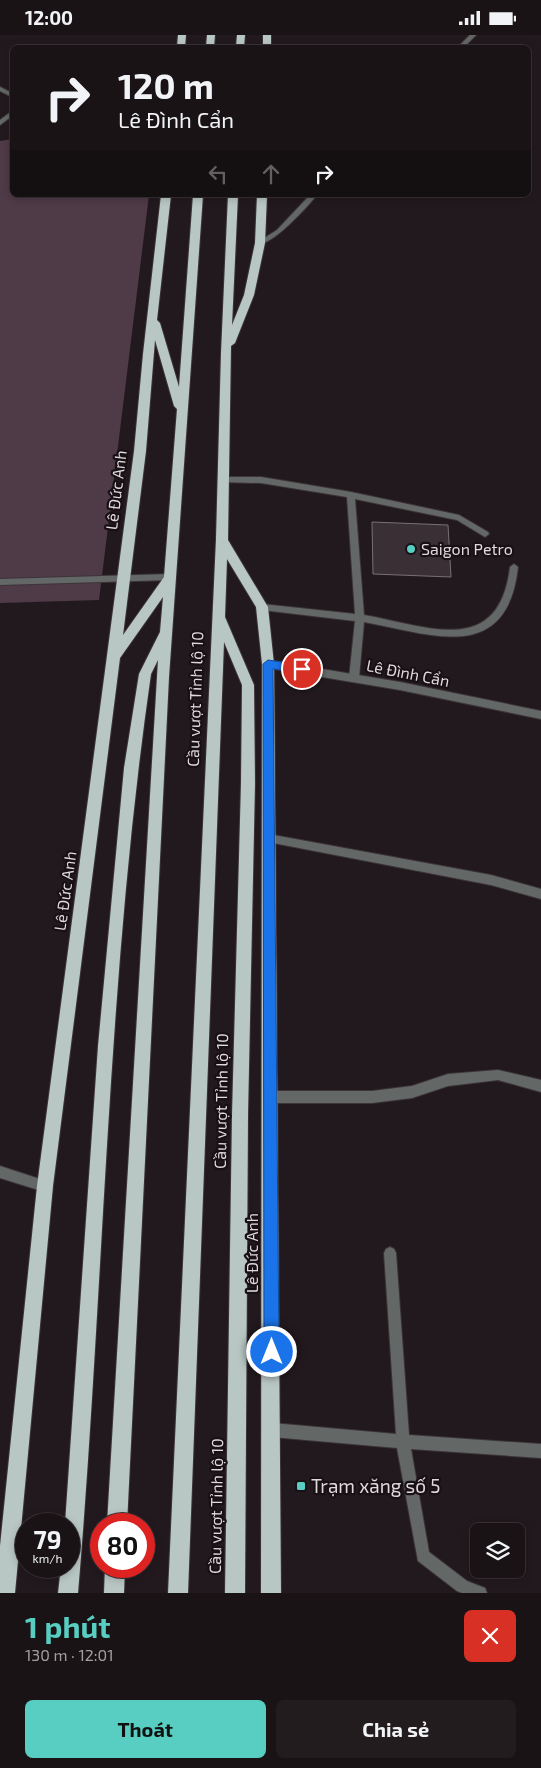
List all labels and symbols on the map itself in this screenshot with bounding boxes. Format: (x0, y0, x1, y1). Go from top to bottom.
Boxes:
street label: Lê Đức Anh (101, 449, 130, 531)
place label: Saigon Petro (421, 539, 513, 558)
marker: Saigon Petro (405, 543, 417, 555)
street label: Cầu vượt Tỉnh lộ 10 (183, 631, 206, 767)
pin (281, 648, 323, 690)
street label: Lê Đình Cẩn (365, 655, 451, 690)
street label: Lê Đức Anh (50, 850, 79, 932)
street label: Cầu vượt Tỉnh lộ 10 (210, 1033, 231, 1169)
street label: Lê Đức Anh (242, 1213, 261, 1293)
position arrow (245, 1325, 297, 1377)
street label: Cầu vượt Tỉnh lộ 10 (205, 1438, 226, 1574)
place label: Trạm xăng số 5 (311, 1474, 440, 1497)
marker: Trạm xăng số 5 (295, 1480, 307, 1492)
speed limit sign: 80 (90, 1513, 155, 1578)

